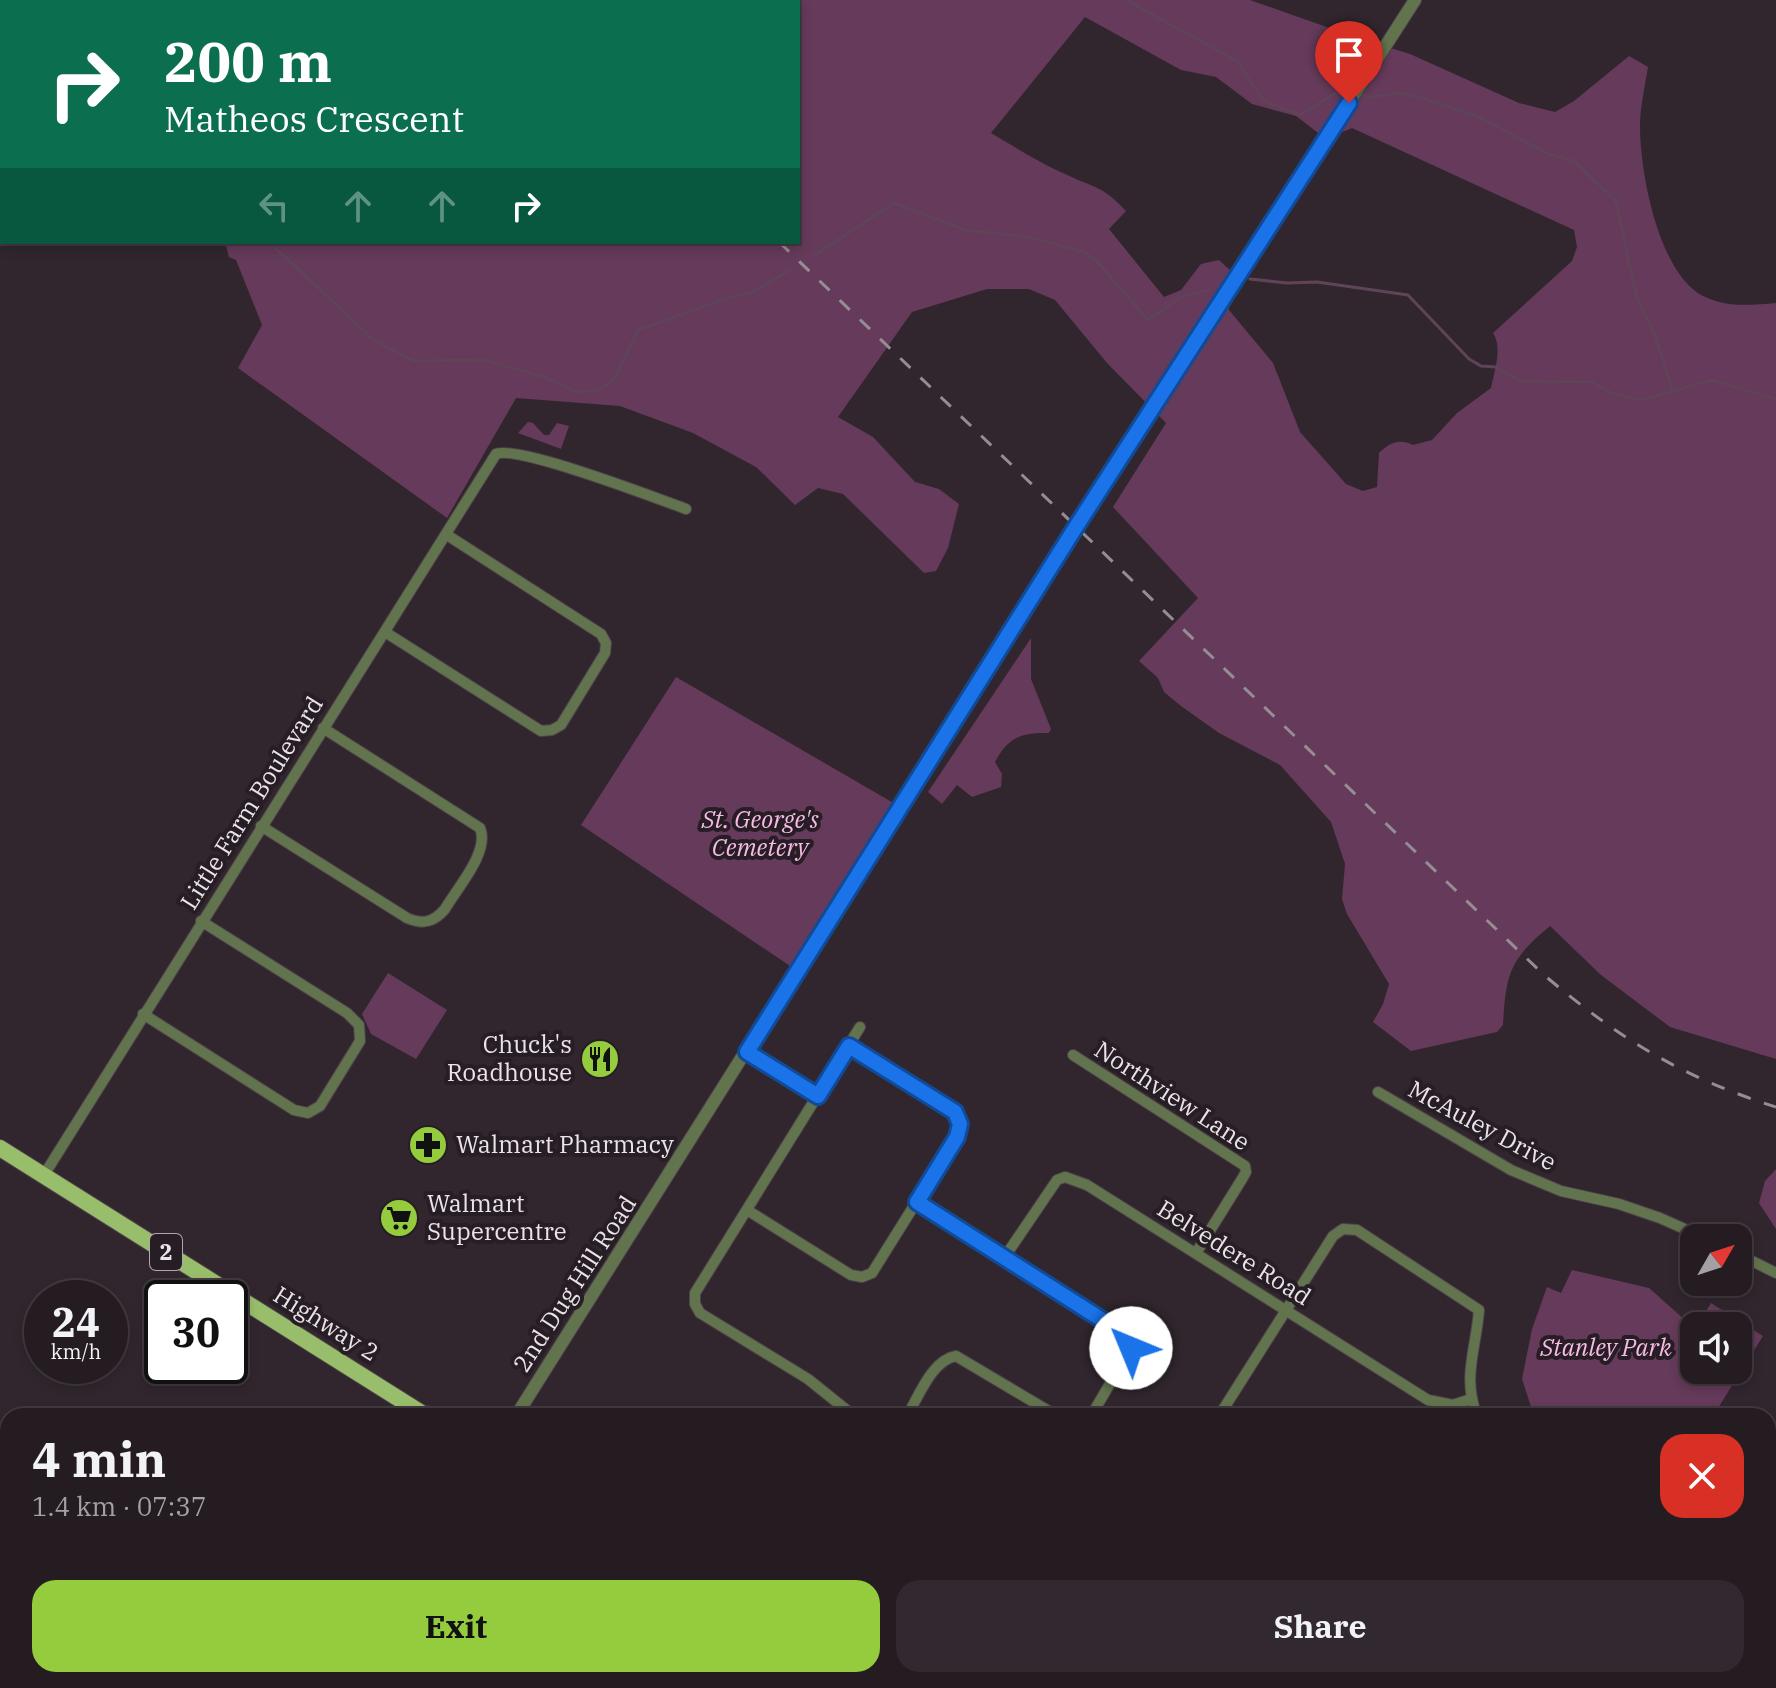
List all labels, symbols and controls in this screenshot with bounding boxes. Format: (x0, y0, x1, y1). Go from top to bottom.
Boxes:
pin (1315, 21, 1383, 103)
text: 200 m (164, 25, 332, 97)
icon: right (32, 32, 136, 136)
icon: arrive (1327, 33, 1371, 77)
text: Matheos Crescent (164, 95, 464, 142)
icon: left (252, 184, 296, 228)
icon: ahead (336, 184, 380, 228)
icon: ahead (420, 184, 464, 228)
icon: right (504, 184, 548, 228)
street label: Little Farm Boulevard (172, 690, 330, 915)
park label: St. George's Cemetery (700, 803, 819, 863)
place label: Chuck's Roadhouse (447, 1028, 572, 1088)
street label: Northview Lane (1089, 1033, 1256, 1157)
restaurant icon: Chuck's Roadhouse (579, 1038, 621, 1080)
street label: McAuley Drive (1403, 1073, 1562, 1178)
pharmacy icon: Walmart Pharmacy (407, 1124, 449, 1166)
place label: Walmart Pharmacy (456, 1128, 674, 1160)
place label: Walmart Supercentre (427, 1187, 567, 1247)
street label: 2nd Dug Hill Road (505, 1189, 643, 1378)
street label: Belvedere Road (1152, 1192, 1317, 1312)
supermarket icon: Walmart Supercentre (378, 1197, 420, 1239)
north arrow (1680, 1224, 1752, 1296)
map controls (1680, 1224, 1752, 1384)
road number: 2 (150, 1234, 182, 1270)
street label: Highway 2 (268, 1278, 385, 1368)
speed limit sign: 30 (144, 1280, 248, 1384)
text: 24 (52, 1296, 100, 1348)
position arrow (1089, 1306, 1173, 1390)
button: sound (1680, 1312, 1752, 1384)
park label: Stanley Park (1539, 1331, 1672, 1363)
text: km/h (51, 1338, 101, 1365)
text: 4 min (32, 1428, 166, 1490)
button: close (1660, 1434, 1744, 1518)
text: 1.4 km · 07:37 (32, 1489, 207, 1523)
button: Exit (32, 1580, 880, 1672)
button: Share (896, 1580, 1744, 1672)

